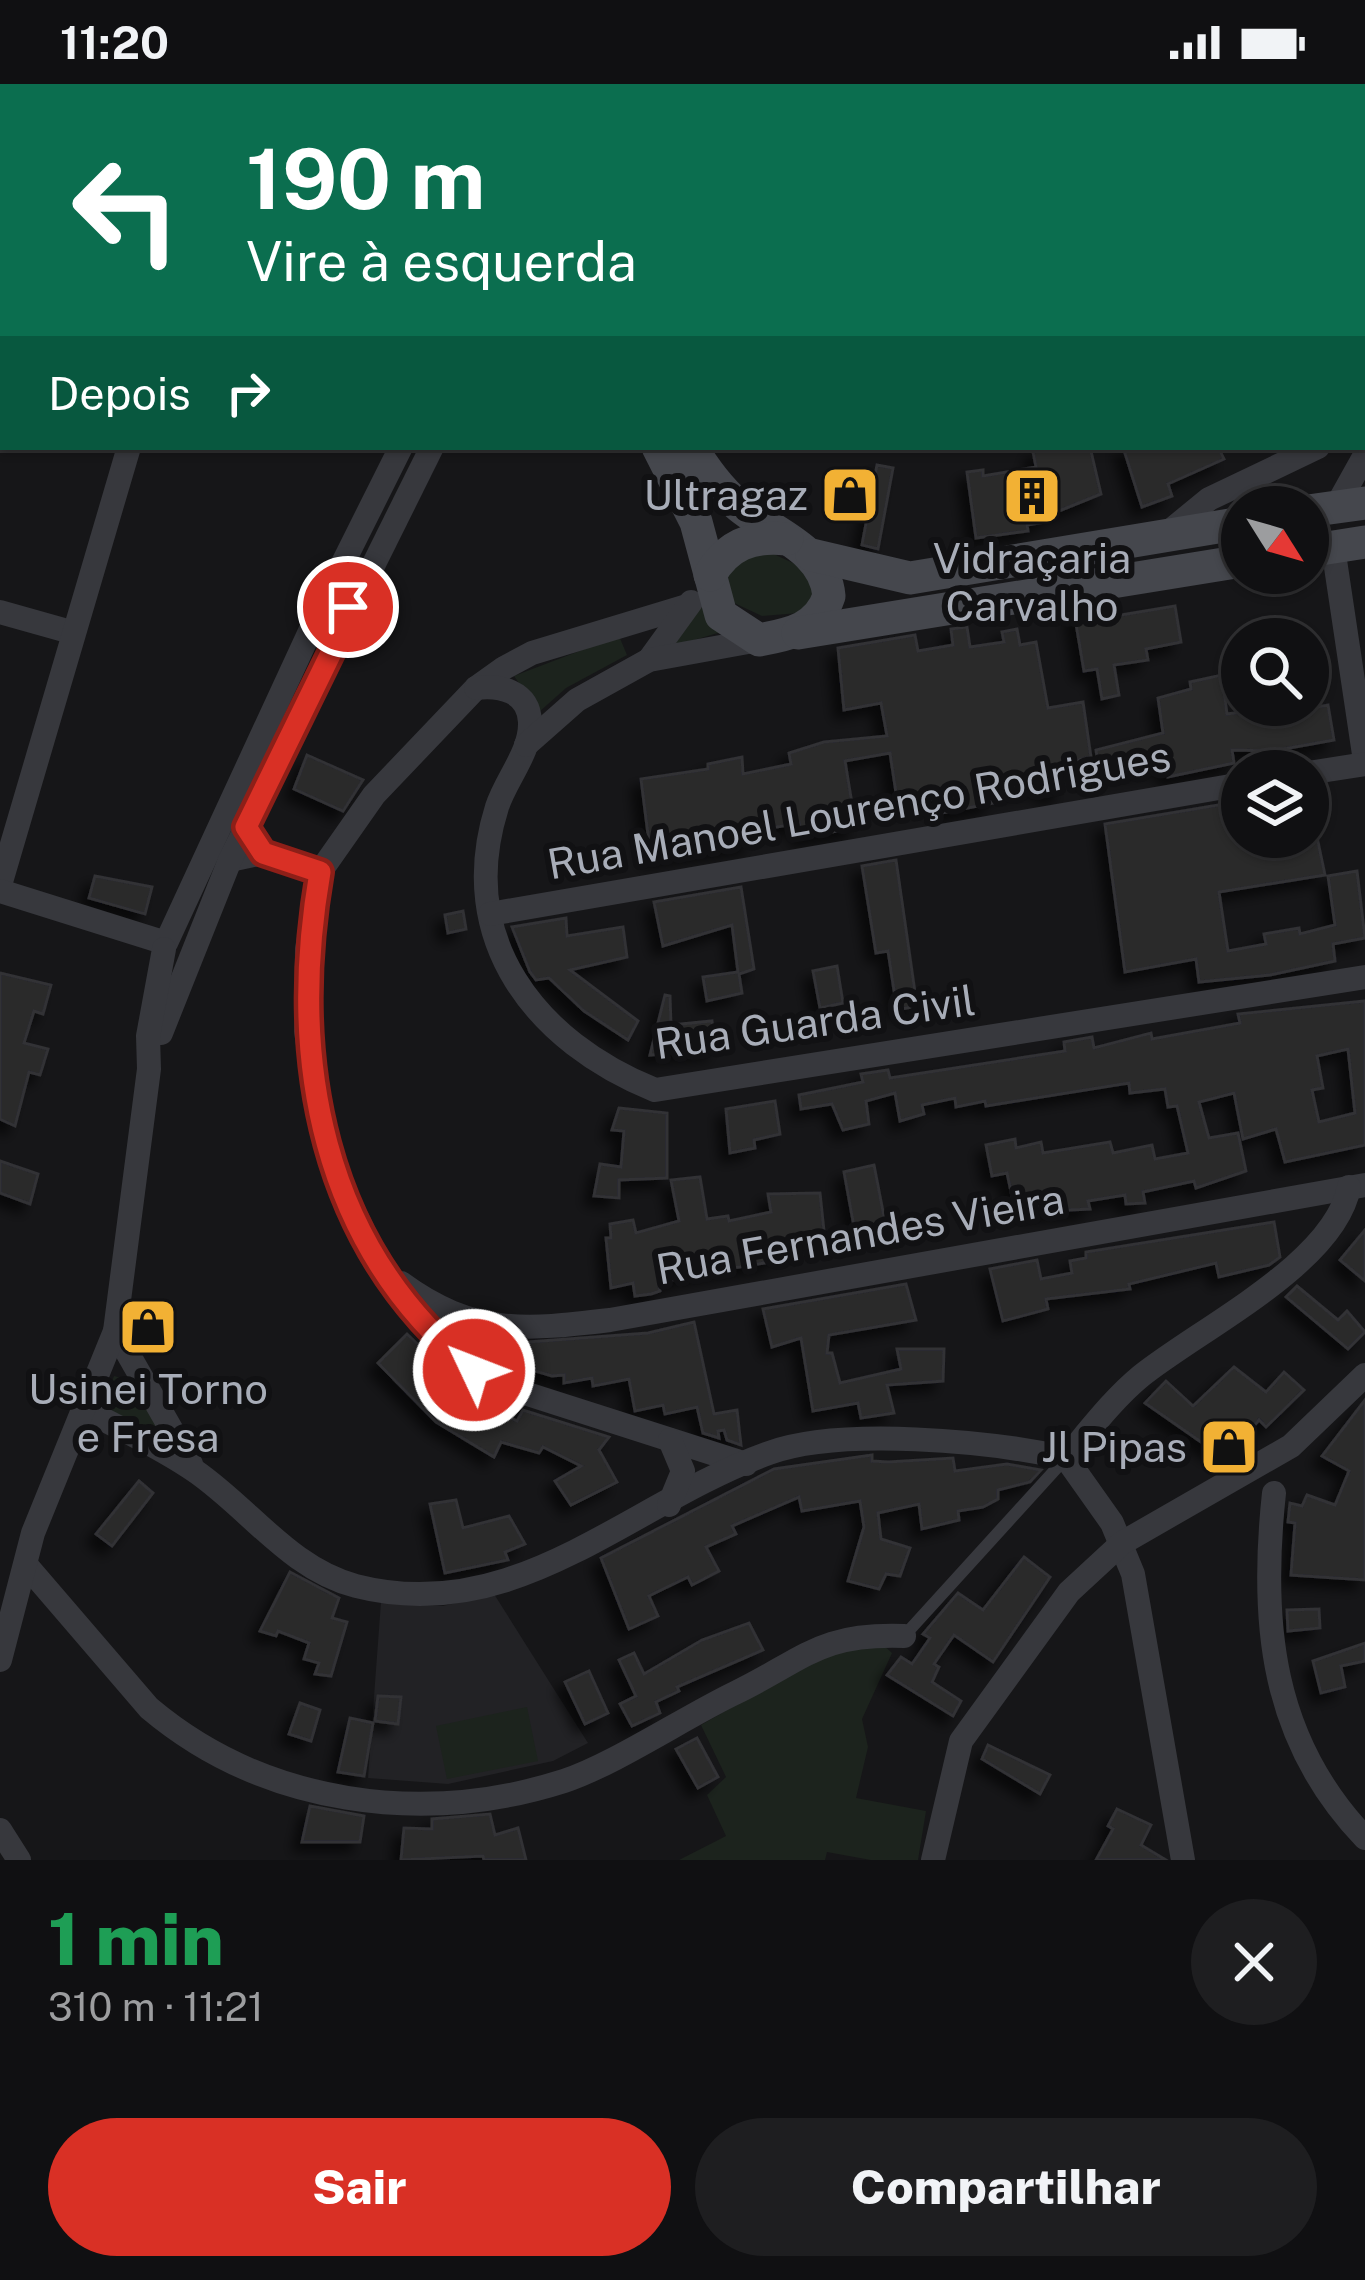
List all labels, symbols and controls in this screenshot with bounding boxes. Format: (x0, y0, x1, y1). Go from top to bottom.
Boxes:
text: 11:20 (60, 16, 169, 69)
text: 190 m (246, 129, 485, 228)
icon: left (48, 132, 204, 288)
text: Vire à esquerda (246, 230, 637, 293)
icon: right (215, 360, 281, 426)
text: Depois (48, 367, 191, 420)
shop icon: Ultragaz (819, 464, 881, 526)
building icon: Vidraçaria Carvalho (1001, 465, 1063, 527)
place label: Ultragaz (643, 470, 808, 519)
north arrow (1221, 486, 1329, 594)
map controls (1221, 486, 1329, 858)
place label: Vidraçaria Carvalho (933, 533, 1131, 630)
pin (297, 556, 399, 658)
icon: arrive (315, 574, 381, 640)
button: search (1221, 618, 1329, 726)
street label: Rua Manoel Lourenço Rodrigues (544, 731, 1174, 888)
button: layers (1221, 750, 1329, 858)
street label: Rua Guarda Civil (652, 975, 978, 1068)
street label: Rua Fernandes Vieira (652, 1174, 1068, 1294)
shop icon: Usinei Torno e Fresa (117, 1296, 179, 1358)
position arrow (411, 1307, 537, 1433)
place label: Usinei Torno e Fresa (28, 1364, 268, 1461)
shop icon: Jl Pipas (1198, 1416, 1260, 1478)
place label: Jl Pipas (1041, 1422, 1187, 1471)
text: 1 min (48, 1897, 224, 1981)
button: close (1191, 1899, 1317, 2025)
text: 310 m · 11:21 (48, 1984, 264, 2030)
button: Sair (48, 2118, 671, 2256)
button: Compartilhar (695, 2118, 1317, 2256)

